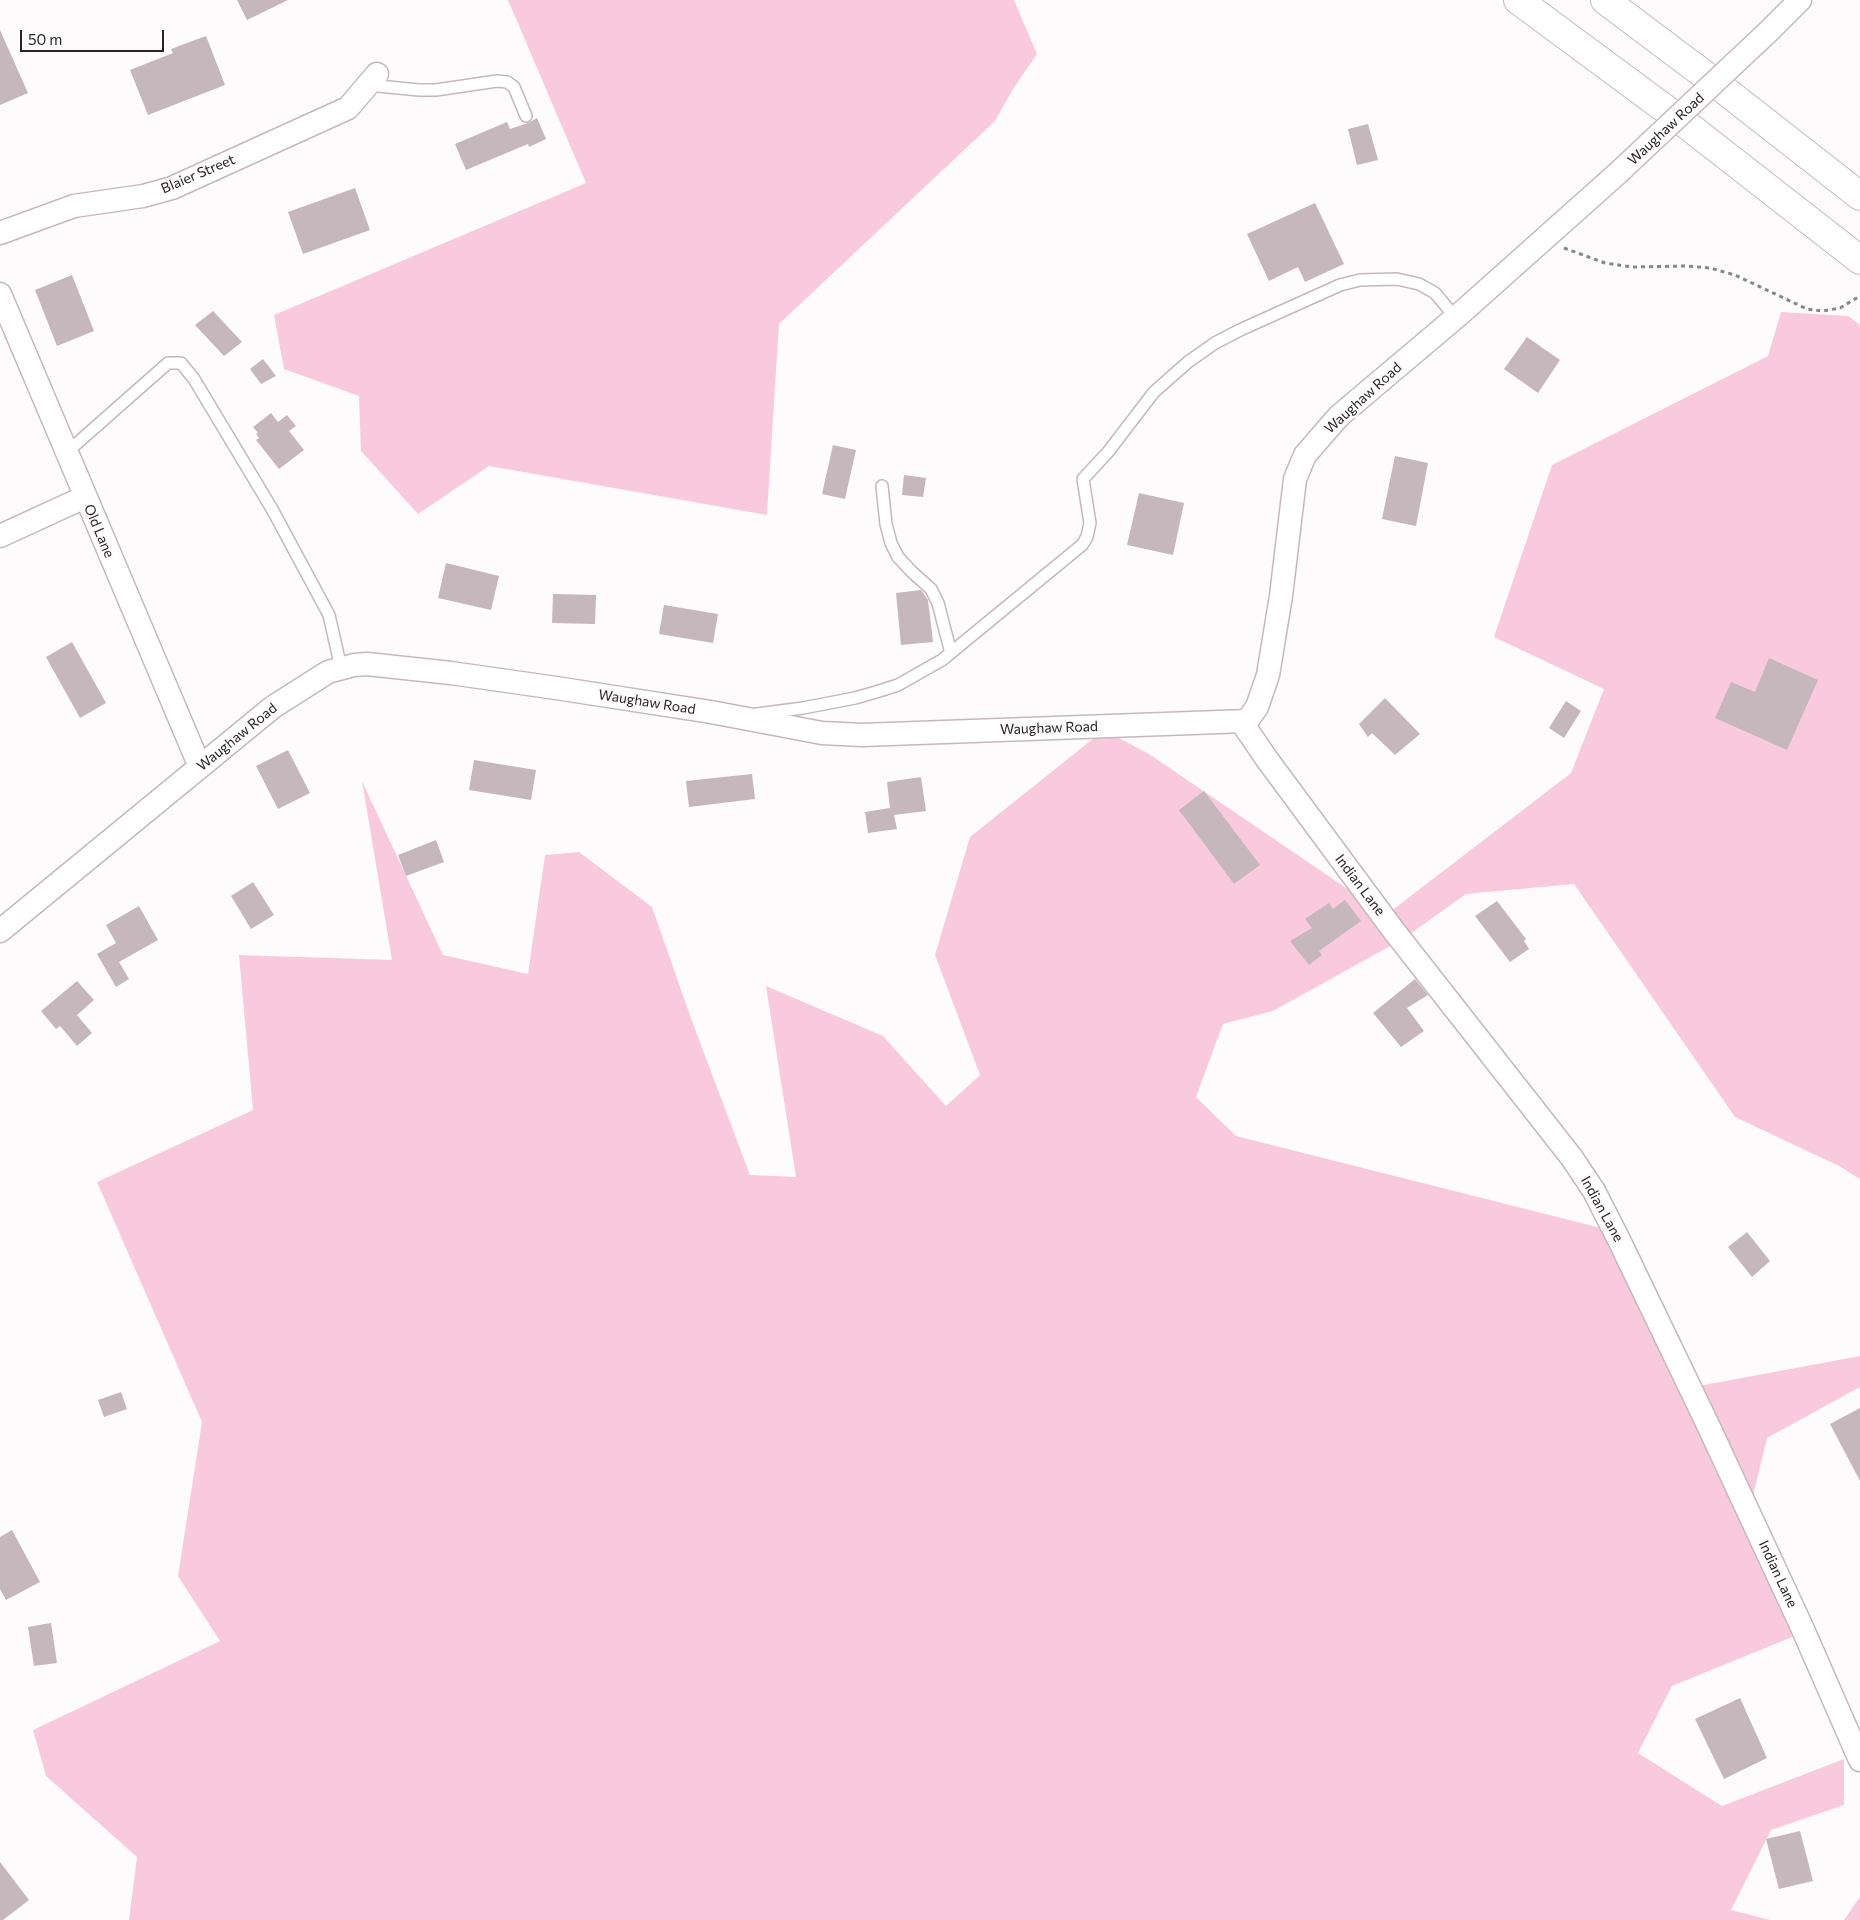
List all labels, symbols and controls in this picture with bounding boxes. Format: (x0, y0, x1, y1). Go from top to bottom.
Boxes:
scale bar (22, 20, 166, 52)
text: 50 m (28, 30, 62, 48)
street label: Waughaw Road (1624, 89, 1708, 169)
street label: Blaier Street (158, 151, 238, 197)
street label: Waughaw Road (1321, 359, 1405, 437)
street label: Old Lane (80, 502, 118, 560)
street label: Waughaw Road (597, 686, 697, 718)
street label: Waughaw Road (194, 700, 280, 774)
street label: Waughaw Road (1000, 718, 1098, 738)
street label: Indian Lane (1332, 851, 1388, 919)
street label: Indian Lane (1577, 1173, 1627, 1245)
street label: Indian Lane (1755, 1538, 1801, 1610)

